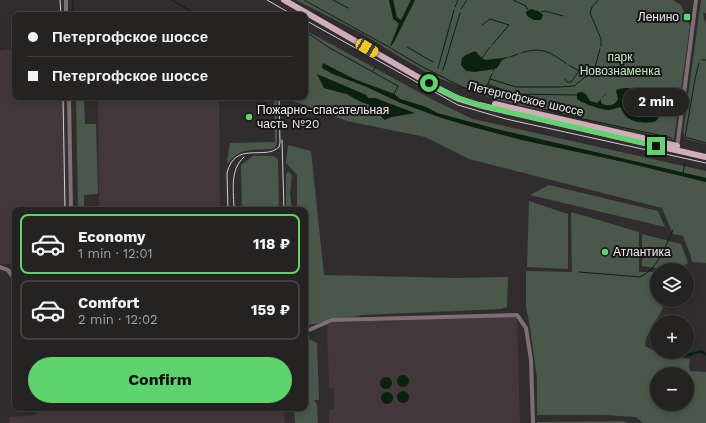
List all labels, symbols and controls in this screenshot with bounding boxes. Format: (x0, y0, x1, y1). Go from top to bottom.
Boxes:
place label: Ленино (638, 10, 679, 24)
marker: Ленино (682, 12, 692, 22)
text: Петергофское шоссе (52, 28, 208, 46)
car (354, 37, 380, 59)
park label: парк Новознаменка (580, 50, 661, 78)
text: Петергофское шоссе (52, 67, 208, 85)
route start (420, 74, 438, 92)
street label: Петергофское шоссе (467, 79, 585, 119)
callout: 2 min (623, 88, 689, 116)
text: 2 min (638, 94, 674, 109)
place label: Пожарно-спасательная часть №20 (257, 103, 389, 131)
marker: Пожарно-спасательная часть №20 (244, 112, 254, 122)
route end (647, 137, 665, 155)
icon: car (30, 226, 66, 262)
text: Economy (78, 228, 145, 246)
text: 118 ₽ (253, 235, 290, 253)
place label: Атлантика (613, 245, 671, 259)
text: 1 min · 12:01 (78, 246, 153, 261)
marker: Атлантика (600, 247, 610, 257)
map controls (650, 263, 694, 411)
button: layers (650, 263, 694, 307)
icon: car (30, 292, 66, 328)
text: Comfort (78, 294, 139, 312)
text: 159 ₽ (251, 301, 290, 319)
text: 2 min · 12:02 (78, 312, 158, 327)
button: + (650, 315, 694, 359)
button: Confirm (28, 357, 292, 403)
button: − (650, 367, 694, 411)

